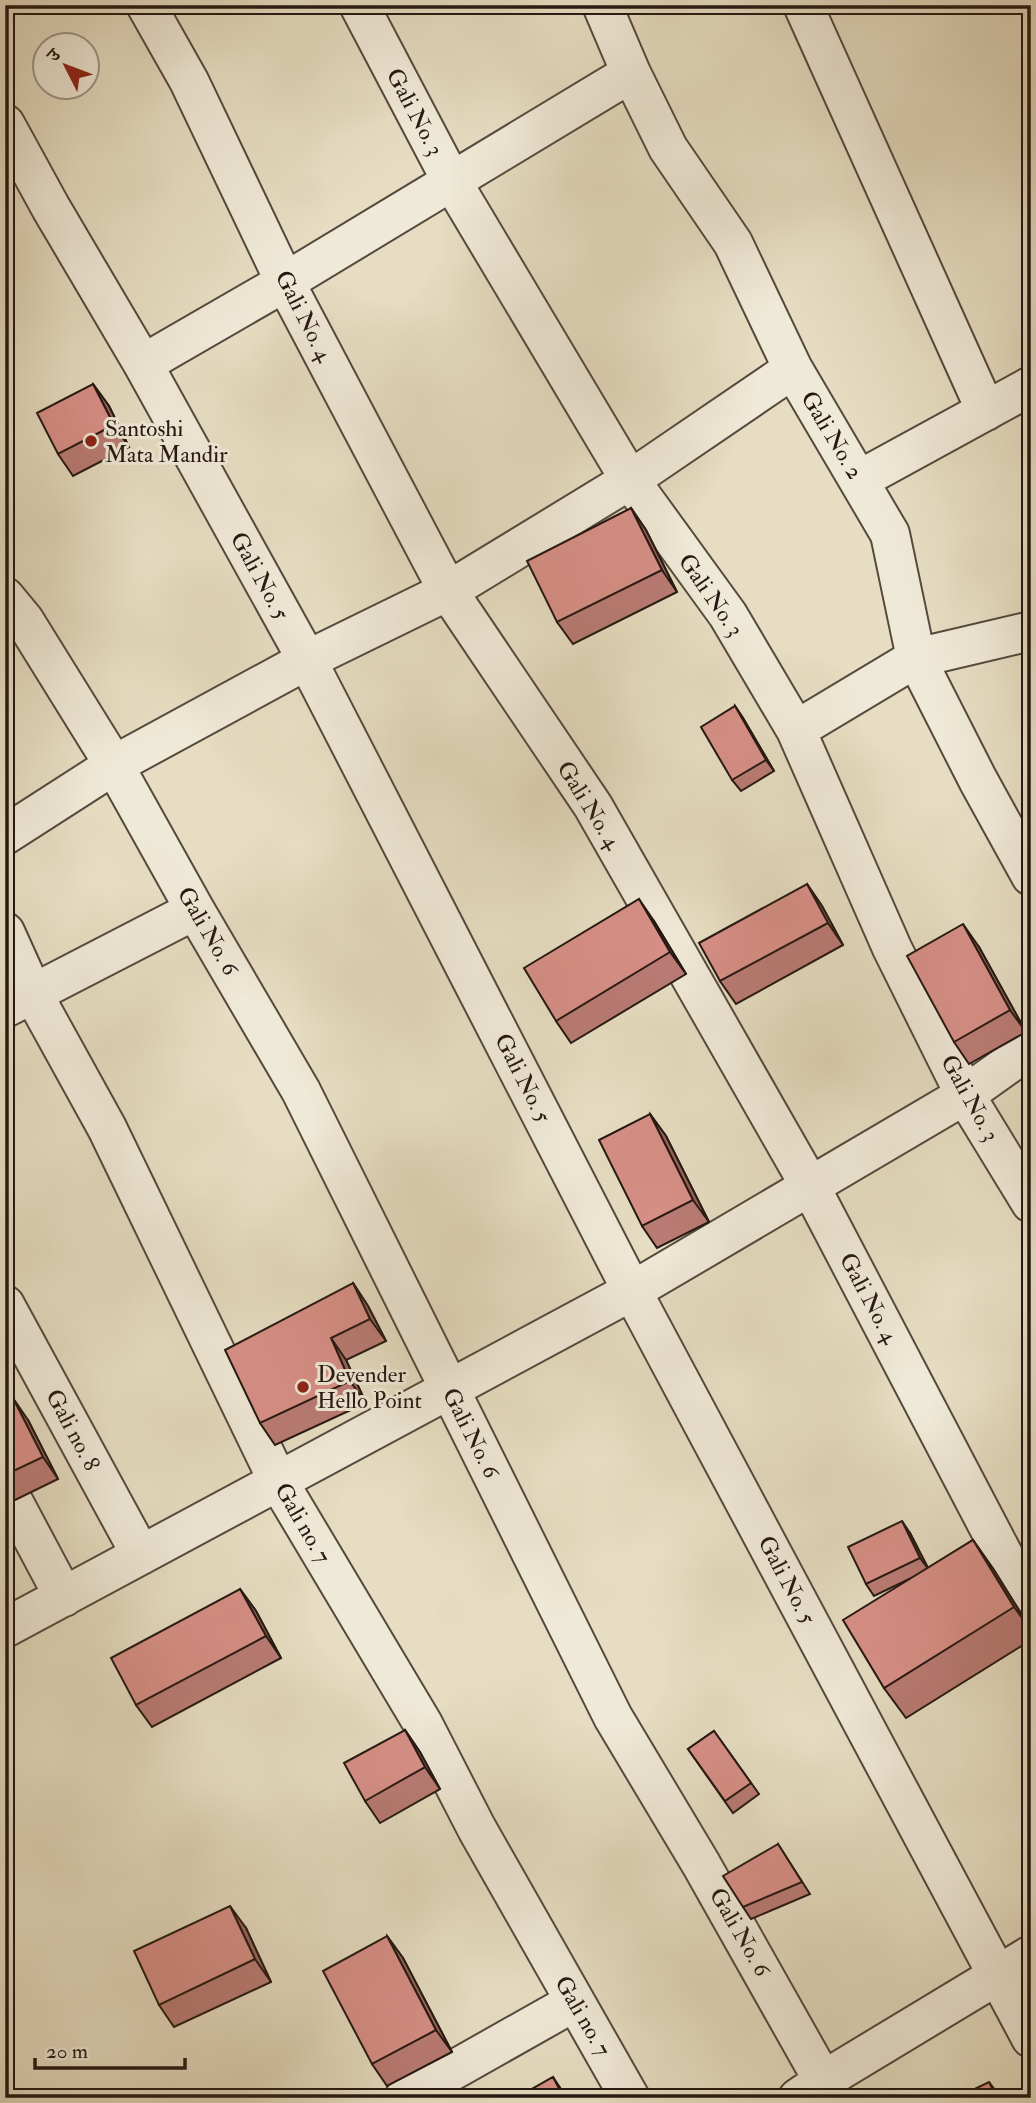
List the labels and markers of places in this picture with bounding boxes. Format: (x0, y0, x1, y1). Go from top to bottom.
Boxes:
place label: Santoshi Mata Mandir (105, 414, 228, 469)
marker: Santoshi Mata Mandir (83, 433, 99, 449)
place label: Devender Hello Point (317, 1360, 422, 1415)
marker: Devender Hello Point (295, 1379, 311, 1395)

